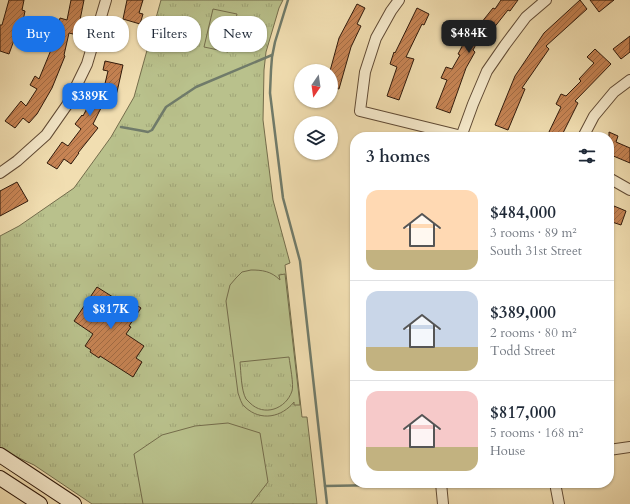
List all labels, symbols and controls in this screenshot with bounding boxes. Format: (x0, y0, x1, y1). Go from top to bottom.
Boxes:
chip: Buy (12, 16, 65, 52)
chip: Rent (73, 16, 129, 52)
chip: Filters (137, 16, 201, 52)
chip: New (209, 16, 267, 52)
pin: $484K (441, 20, 497, 54)
text: $484K (450, 24, 488, 42)
north arrow (294, 64, 338, 108)
map controls (294, 64, 338, 160)
pin: $389K (62, 83, 118, 117)
text: $389K (71, 87, 109, 105)
button: layers (294, 116, 338, 160)
text: 3 homes (366, 145, 430, 168)
icon: filters (576, 145, 598, 167)
text: $484,000 (490, 201, 556, 224)
icon: home (398, 206, 446, 254)
text: 3 rooms · 89 m² (490, 224, 577, 242)
text: South 31st Street (490, 242, 582, 260)
pin: $817K (83, 296, 139, 330)
text: $817K (92, 300, 130, 318)
text: $389,000 (490, 301, 556, 324)
icon: home (398, 307, 446, 355)
text: 2 rooms · 80 m² (490, 324, 577, 342)
text: Todd Street (490, 342, 555, 360)
text: $817,000 (490, 401, 556, 424)
icon: home (398, 407, 446, 455)
text: 5 rooms · 168 m² (490, 424, 583, 442)
text: House (490, 442, 525, 460)

